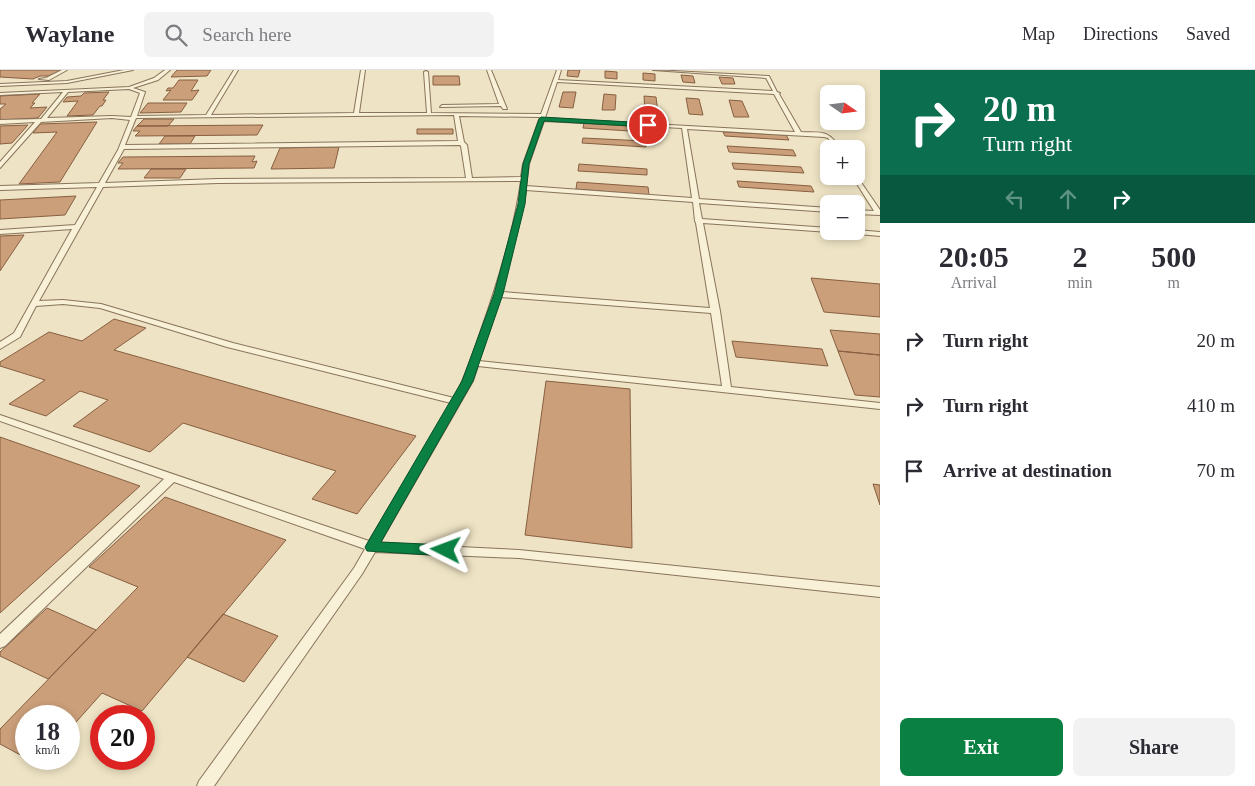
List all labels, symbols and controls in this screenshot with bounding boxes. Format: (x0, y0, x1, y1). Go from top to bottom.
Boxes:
search box (144, 12, 494, 57)
text: Waylane (25, 21, 114, 47)
icon: search (162, 21, 190, 49)
text: Search here (202, 24, 291, 45)
text: Map (1022, 24, 1055, 44)
text: Directions (1083, 24, 1158, 44)
text: Saved (1186, 24, 1230, 44)
north arrow (820, 85, 865, 130)
map controls (820, 85, 865, 240)
icon: right (900, 90, 965, 155)
text: 20 m (983, 90, 1056, 129)
pin (627, 104, 669, 146)
icon: arrive (634, 111, 662, 139)
text: Turn right (983, 131, 1072, 156)
button: + (820, 140, 865, 185)
icon: left (1001, 185, 1029, 213)
icon: ahead (1054, 185, 1082, 213)
icon: right (1107, 185, 1135, 213)
button: − (820, 195, 865, 240)
text: 20:05 (939, 240, 1009, 273)
text: 2 (1072, 240, 1087, 273)
text: 500 (1151, 240, 1196, 273)
text: Arrival (951, 274, 997, 291)
text: min (1068, 274, 1092, 291)
text: m (1167, 274, 1180, 291)
icon: right (900, 327, 928, 355)
text: Turn right (943, 330, 1028, 351)
text: 20 m (1196, 330, 1235, 351)
icon: right (900, 392, 928, 420)
text: Turn right (943, 395, 1028, 416)
text: 410 m (1187, 395, 1235, 416)
icon: arrive (900, 457, 928, 485)
text: Arrive at destination (943, 460, 1112, 481)
text: 70 m (1196, 460, 1235, 481)
position arrow (419, 523, 471, 575)
speed limit sign: 20 (90, 705, 155, 770)
text: 18 (35, 718, 60, 745)
button: Exit (900, 718, 1063, 776)
button: Share (1073, 718, 1235, 776)
text: km/h (35, 743, 60, 757)

